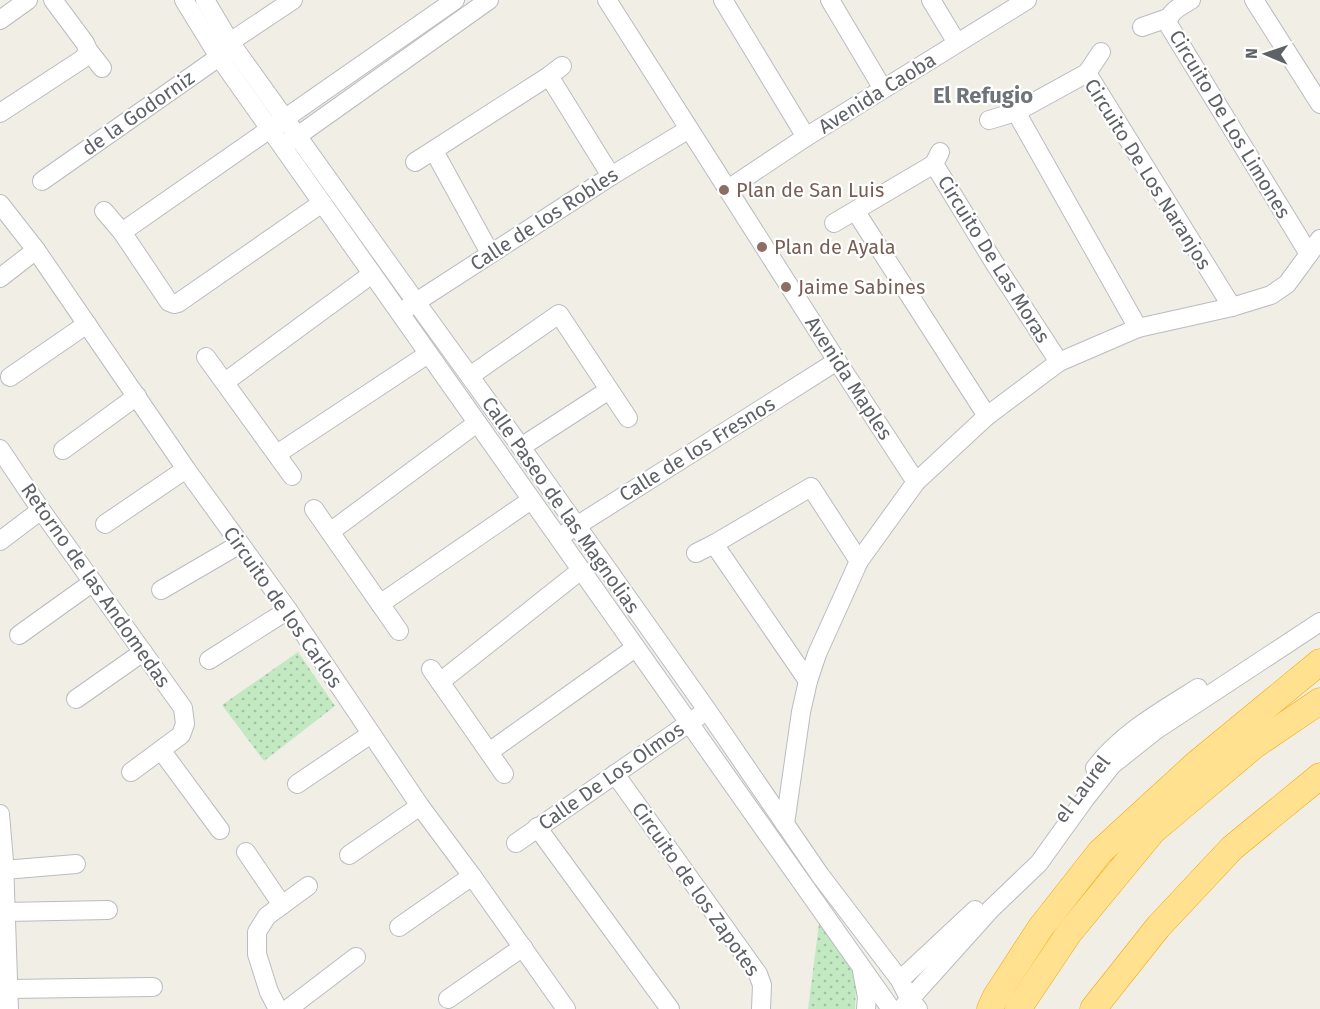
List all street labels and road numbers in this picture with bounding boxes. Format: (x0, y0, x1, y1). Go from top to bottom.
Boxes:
street label: Circuito De Los Limones (1164, 25, 1296, 223)
street label: Avenida Caoba (814, 47, 940, 139)
street label: de la Godorniz (77, 65, 199, 161)
street label: Circuito De Los Naranjos (1079, 74, 1217, 274)
street label: Calle de los Robles (466, 162, 622, 276)
street label: Circuito De Las Moras (933, 171, 1055, 347)
street label: Avenida Maples (800, 312, 898, 444)
street label: Calle de los Fresnos (615, 391, 779, 507)
street label: Calle Paseo de las Magnolias (477, 392, 645, 618)
street label: Retorno de las Andomedas (16, 478, 176, 692)
street label: Circuito de los Carlos (218, 522, 348, 692)
street label: Calle De Los Olmos (534, 717, 688, 835)
street label: el Laurel (1049, 750, 1115, 827)
street label: Circuito de los Zapotes (627, 798, 765, 980)

